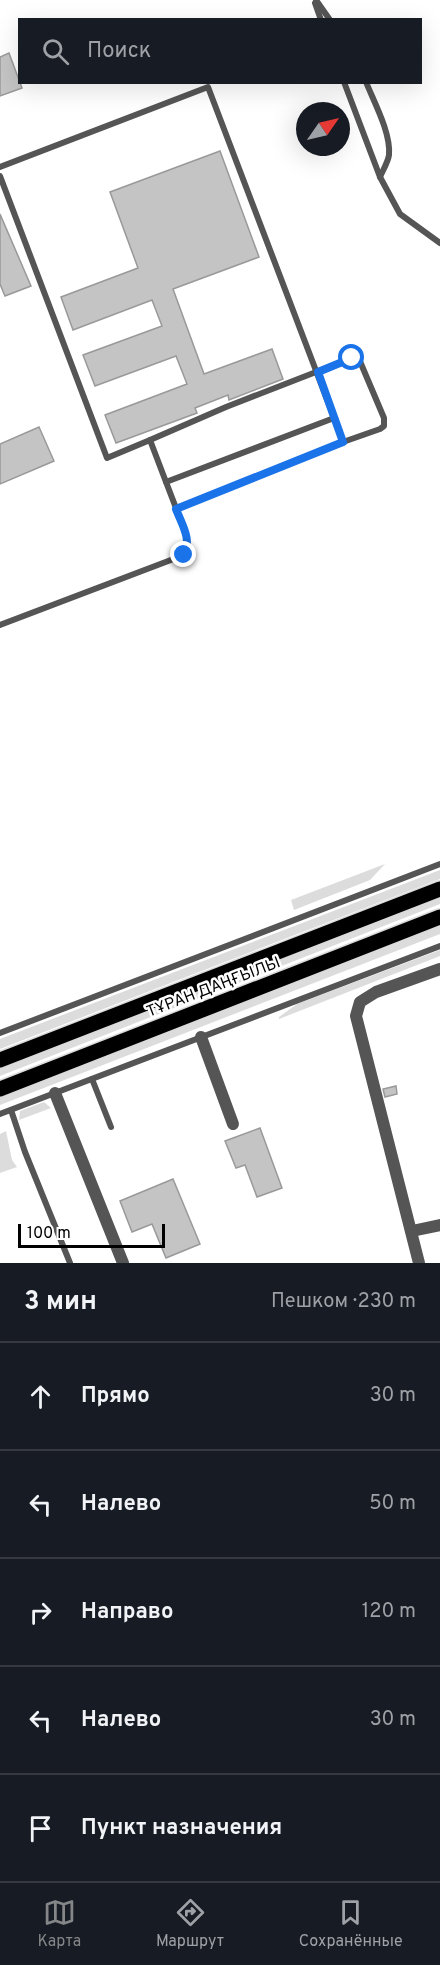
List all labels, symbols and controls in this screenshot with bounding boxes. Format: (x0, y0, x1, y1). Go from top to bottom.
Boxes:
search box (18, 18, 422, 84)
icon: search (39, 35, 72, 68)
text: Поиск (87, 38, 151, 65)
north arrow (296, 102, 350, 156)
route start (338, 344, 364, 370)
route end (170, 541, 196, 567)
street label: ТҰРАН ДАҢҒЫЛЫ (144, 953, 284, 1023)
scale bar (18, 1221, 165, 1248)
text: 100 m (27, 1224, 71, 1244)
text: 3 мин (24, 1286, 97, 1319)
text: Пешком · 230 m (271, 1289, 416, 1315)
icon: ahead (24, 1380, 57, 1413)
text: Прямо (81, 1383, 150, 1410)
text: 30 m (370, 1383, 416, 1409)
icon: left (24, 1488, 57, 1521)
text: Налево (81, 1491, 161, 1518)
text: 50 m (369, 1491, 416, 1517)
icon: right (24, 1596, 57, 1629)
text: Направо (81, 1599, 173, 1626)
text: 120 m (362, 1599, 416, 1625)
icon: left (24, 1704, 57, 1737)
text: Налево (81, 1707, 161, 1734)
text: 30 m (370, 1707, 416, 1733)
icon: arrive (24, 1812, 57, 1845)
text: Пункт назначения (81, 1815, 282, 1842)
tab: Карта (37, 1896, 81, 1952)
tab: Маршрут (156, 1896, 224, 1952)
tab: Сохранённые (299, 1896, 403, 1952)

